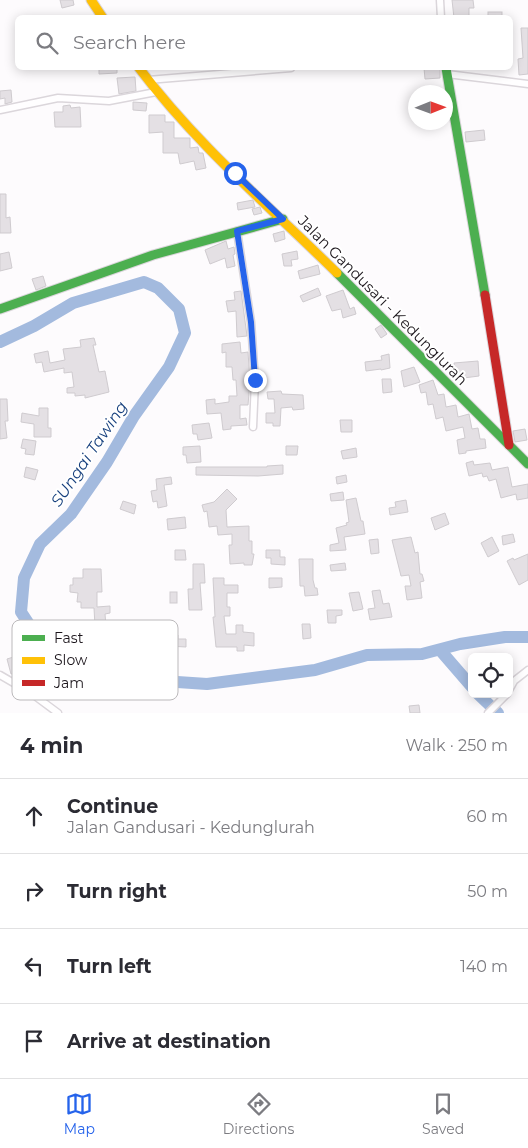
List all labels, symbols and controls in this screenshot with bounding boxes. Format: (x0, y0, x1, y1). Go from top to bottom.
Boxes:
search box (15, 15, 513, 70)
icon: search (33, 29, 61, 57)
text: Search here (73, 31, 186, 54)
north arrow (408, 85, 453, 130)
route start (224, 162, 247, 185)
street label: Jalan Gandusari - Kedunglurah (293, 210, 472, 389)
route end (244, 369, 267, 392)
water label: SUngai Tawing (47, 398, 131, 510)
legend (12, 620, 178, 700)
text: Fast (54, 629, 84, 647)
text: Slow (54, 651, 88, 669)
map controls (468, 653, 513, 698)
button: locate (468, 653, 513, 698)
text: Jam (53, 674, 84, 692)
text: 4 min (20, 733, 83, 758)
text: Walk · 250 m (405, 736, 508, 755)
text: Continue (67, 795, 158, 818)
icon: ahead (20, 802, 48, 830)
text: 60 m (466, 807, 508, 826)
text: Jalan Gandusari - Kedunglurah (67, 818, 315, 837)
icon: right (20, 877, 48, 905)
text: Turn right (67, 880, 167, 903)
text: 50 m (467, 882, 508, 901)
icon: left (20, 952, 48, 980)
text: Turn left (67, 955, 152, 978)
text: 140 m (460, 957, 508, 976)
icon: arrive (20, 1027, 48, 1055)
text: Arrive at destination (67, 1030, 271, 1053)
tab: Map (64, 1090, 95, 1138)
tab: Directions (223, 1090, 294, 1138)
tab: Saved (422, 1090, 464, 1138)

